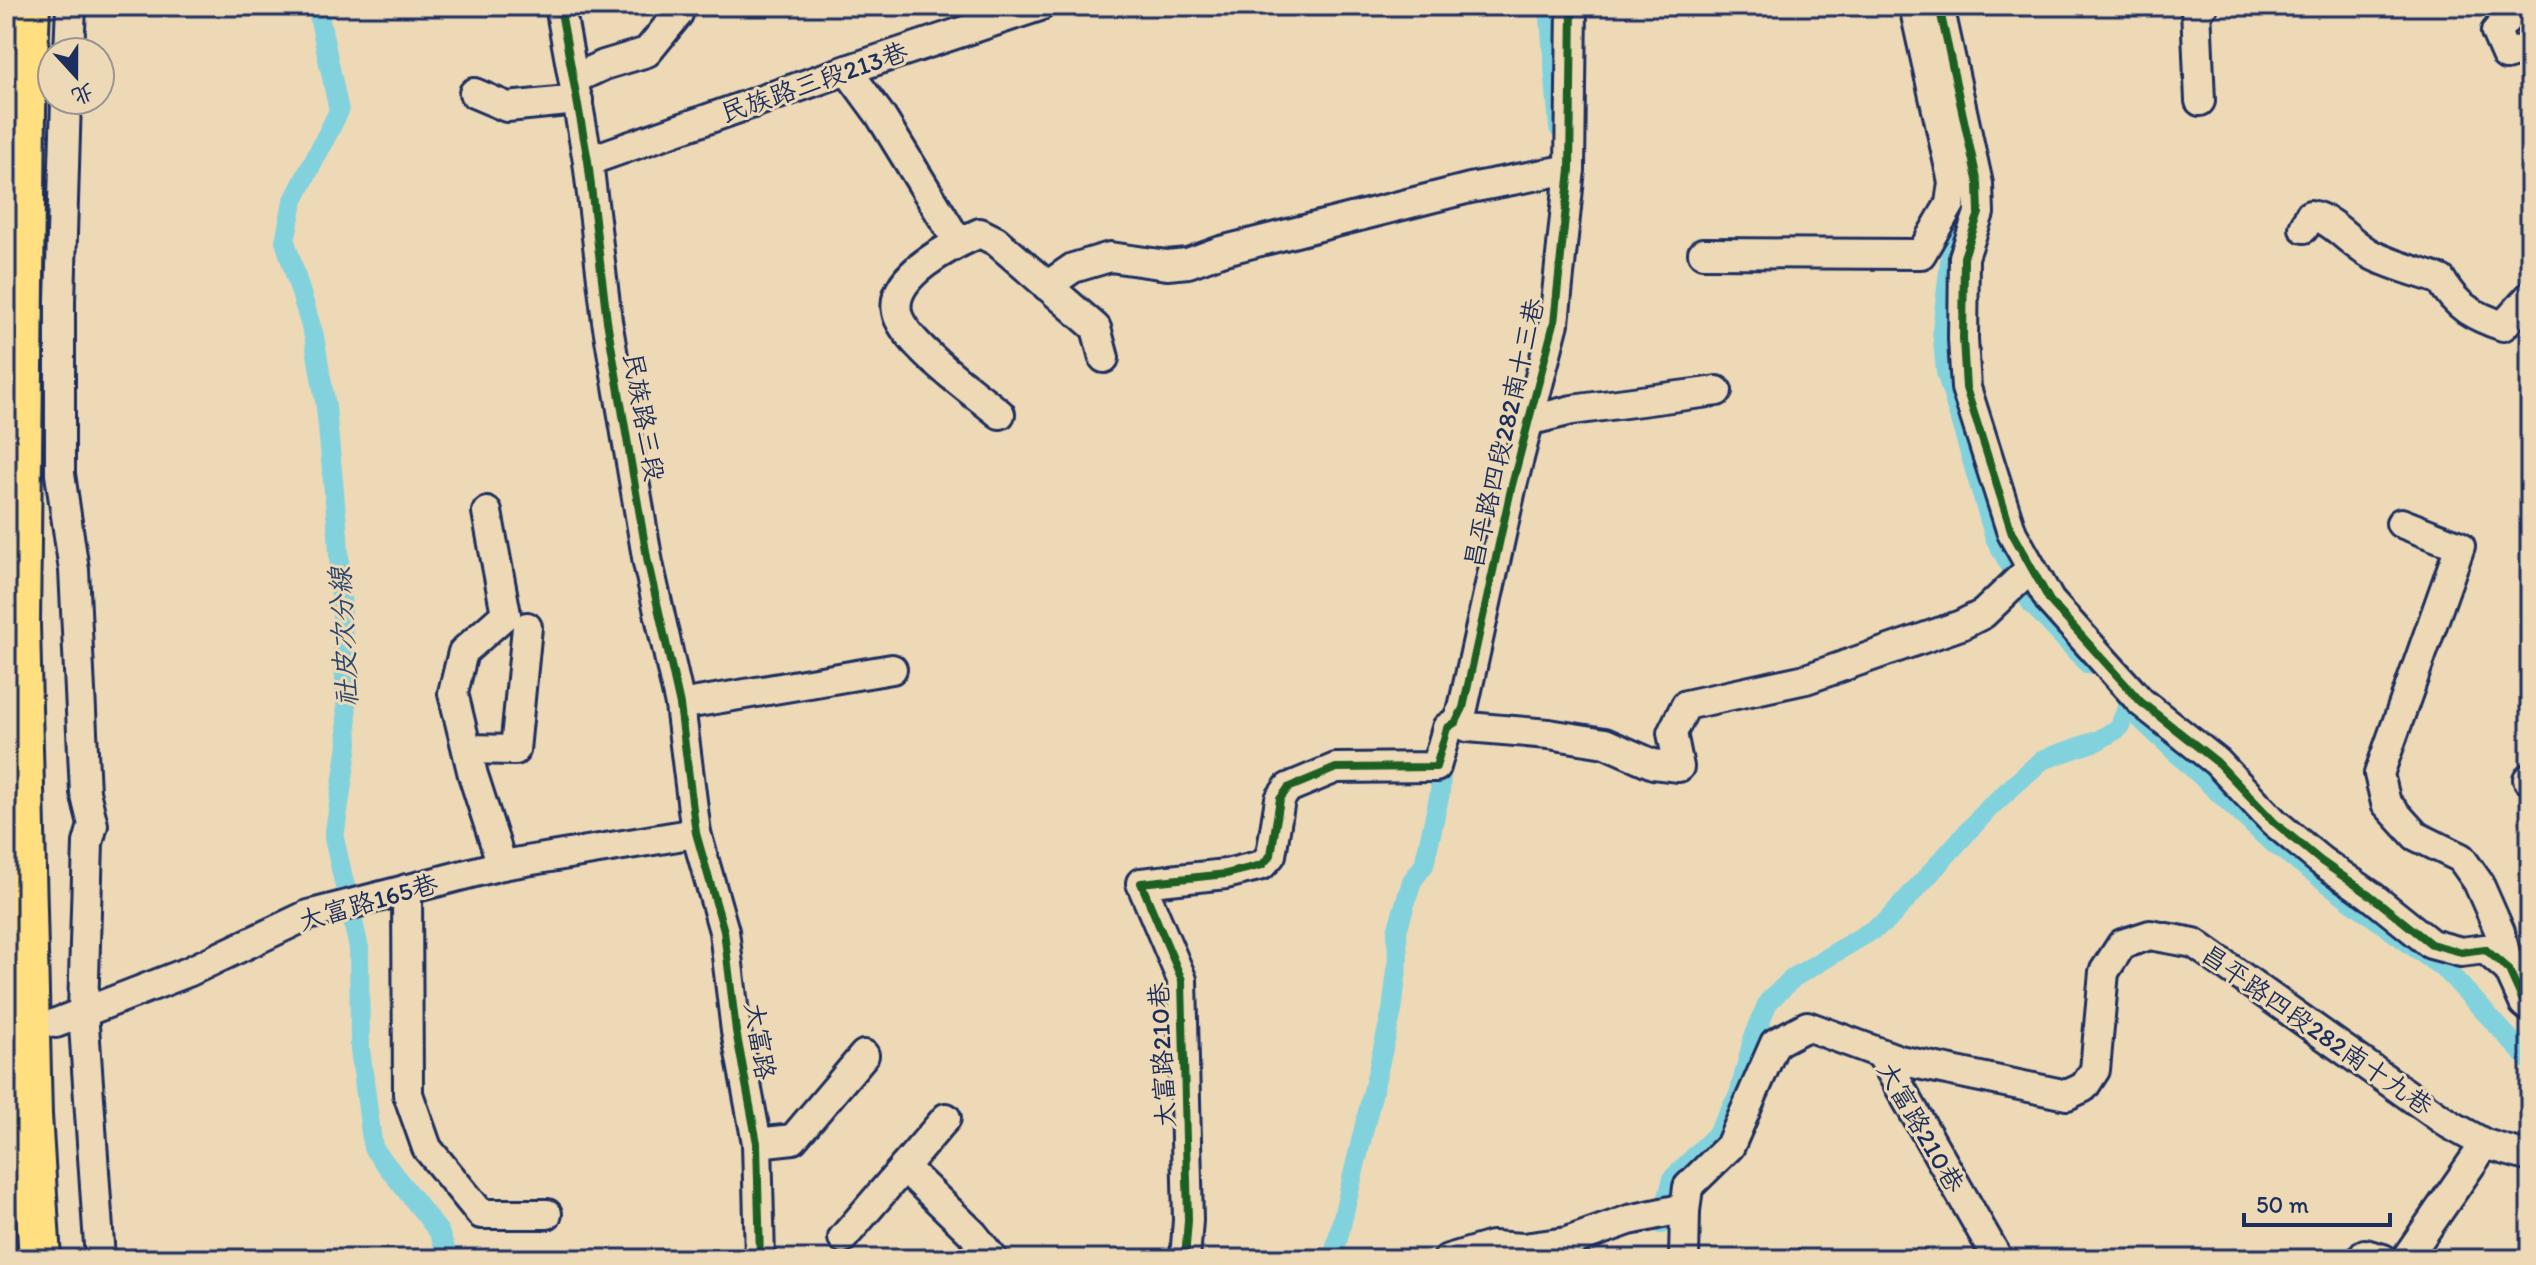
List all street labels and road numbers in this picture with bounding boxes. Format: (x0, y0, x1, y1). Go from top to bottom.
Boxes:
street label: 民族路三段213巷 (716, 35, 912, 129)
street label: 昌平路四段282南十三巷 (1457, 295, 1551, 571)
street label: 民族路三段 (617, 350, 671, 484)
street label: 大富路165巷 (295, 867, 441, 937)
street label: 昌平路四段282南十九巷 (2195, 938, 2439, 1122)
street label: 大富路210巷 (1142, 981, 1182, 1129)
street label: 大富路 (738, 1000, 782, 1082)
street label: 大富路210巷 (1871, 1056, 1971, 1198)

